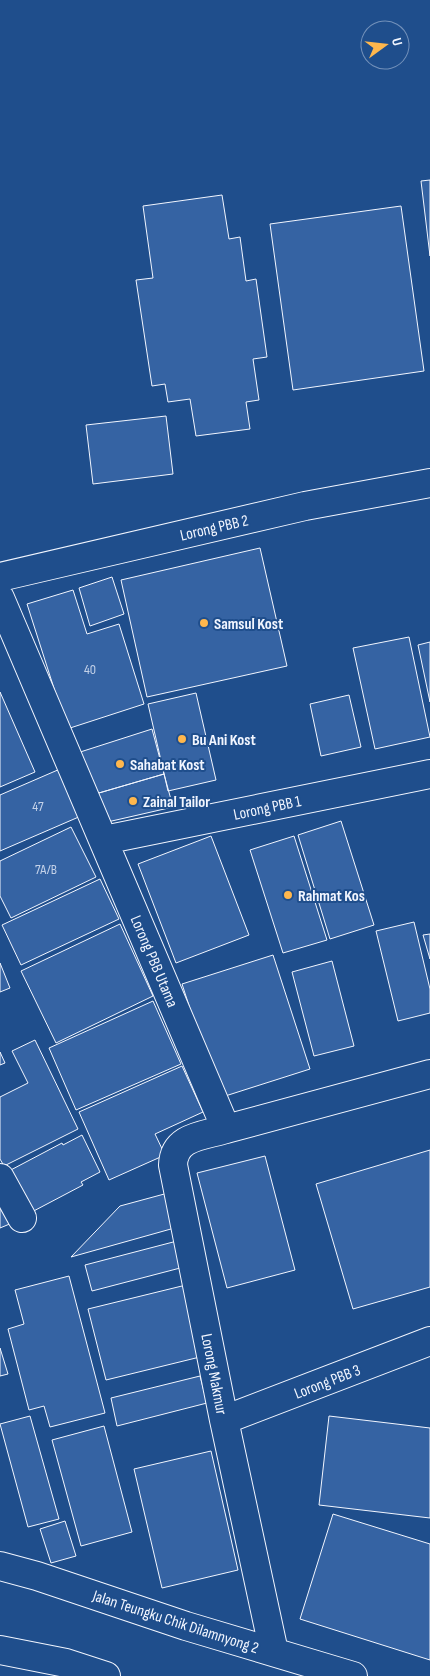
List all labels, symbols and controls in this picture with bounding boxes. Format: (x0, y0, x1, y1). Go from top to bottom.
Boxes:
north arrow (360, 20, 410, 70)
text: U (388, 36, 406, 47)
street label: Lorong PBB 2 (178, 511, 250, 546)
place label: Samsul Kost (214, 615, 283, 634)
marker: Samsul Kost (198, 617, 210, 629)
house number: 40 (84, 661, 96, 678)
place label: Bu Ani Kost (192, 731, 256, 750)
marker: Bu Ani Kost (176, 733, 188, 745)
place label: Sahabat Kost (130, 756, 205, 775)
marker: Sahabat Kost (114, 758, 126, 770)
street label: Lorong PBB 1 (232, 792, 303, 825)
place label: Zainal Tailor (143, 793, 210, 812)
marker: Zainal Tailor (127, 795, 139, 807)
house number: 47 (32, 798, 44, 815)
house number: 7A/B (35, 861, 57, 878)
place label: Rahmat Kos (298, 887, 365, 906)
marker: Rahmat Kos (282, 889, 294, 901)
street label: Lorong PBB Utama (126, 913, 182, 1010)
street label: Lorong Makmur (196, 1332, 231, 1417)
street label: Lorong PBB 3 (292, 1361, 363, 1404)
street label: Jalan Teungku Chik Dilamnyong 2 (89, 1586, 261, 1658)

